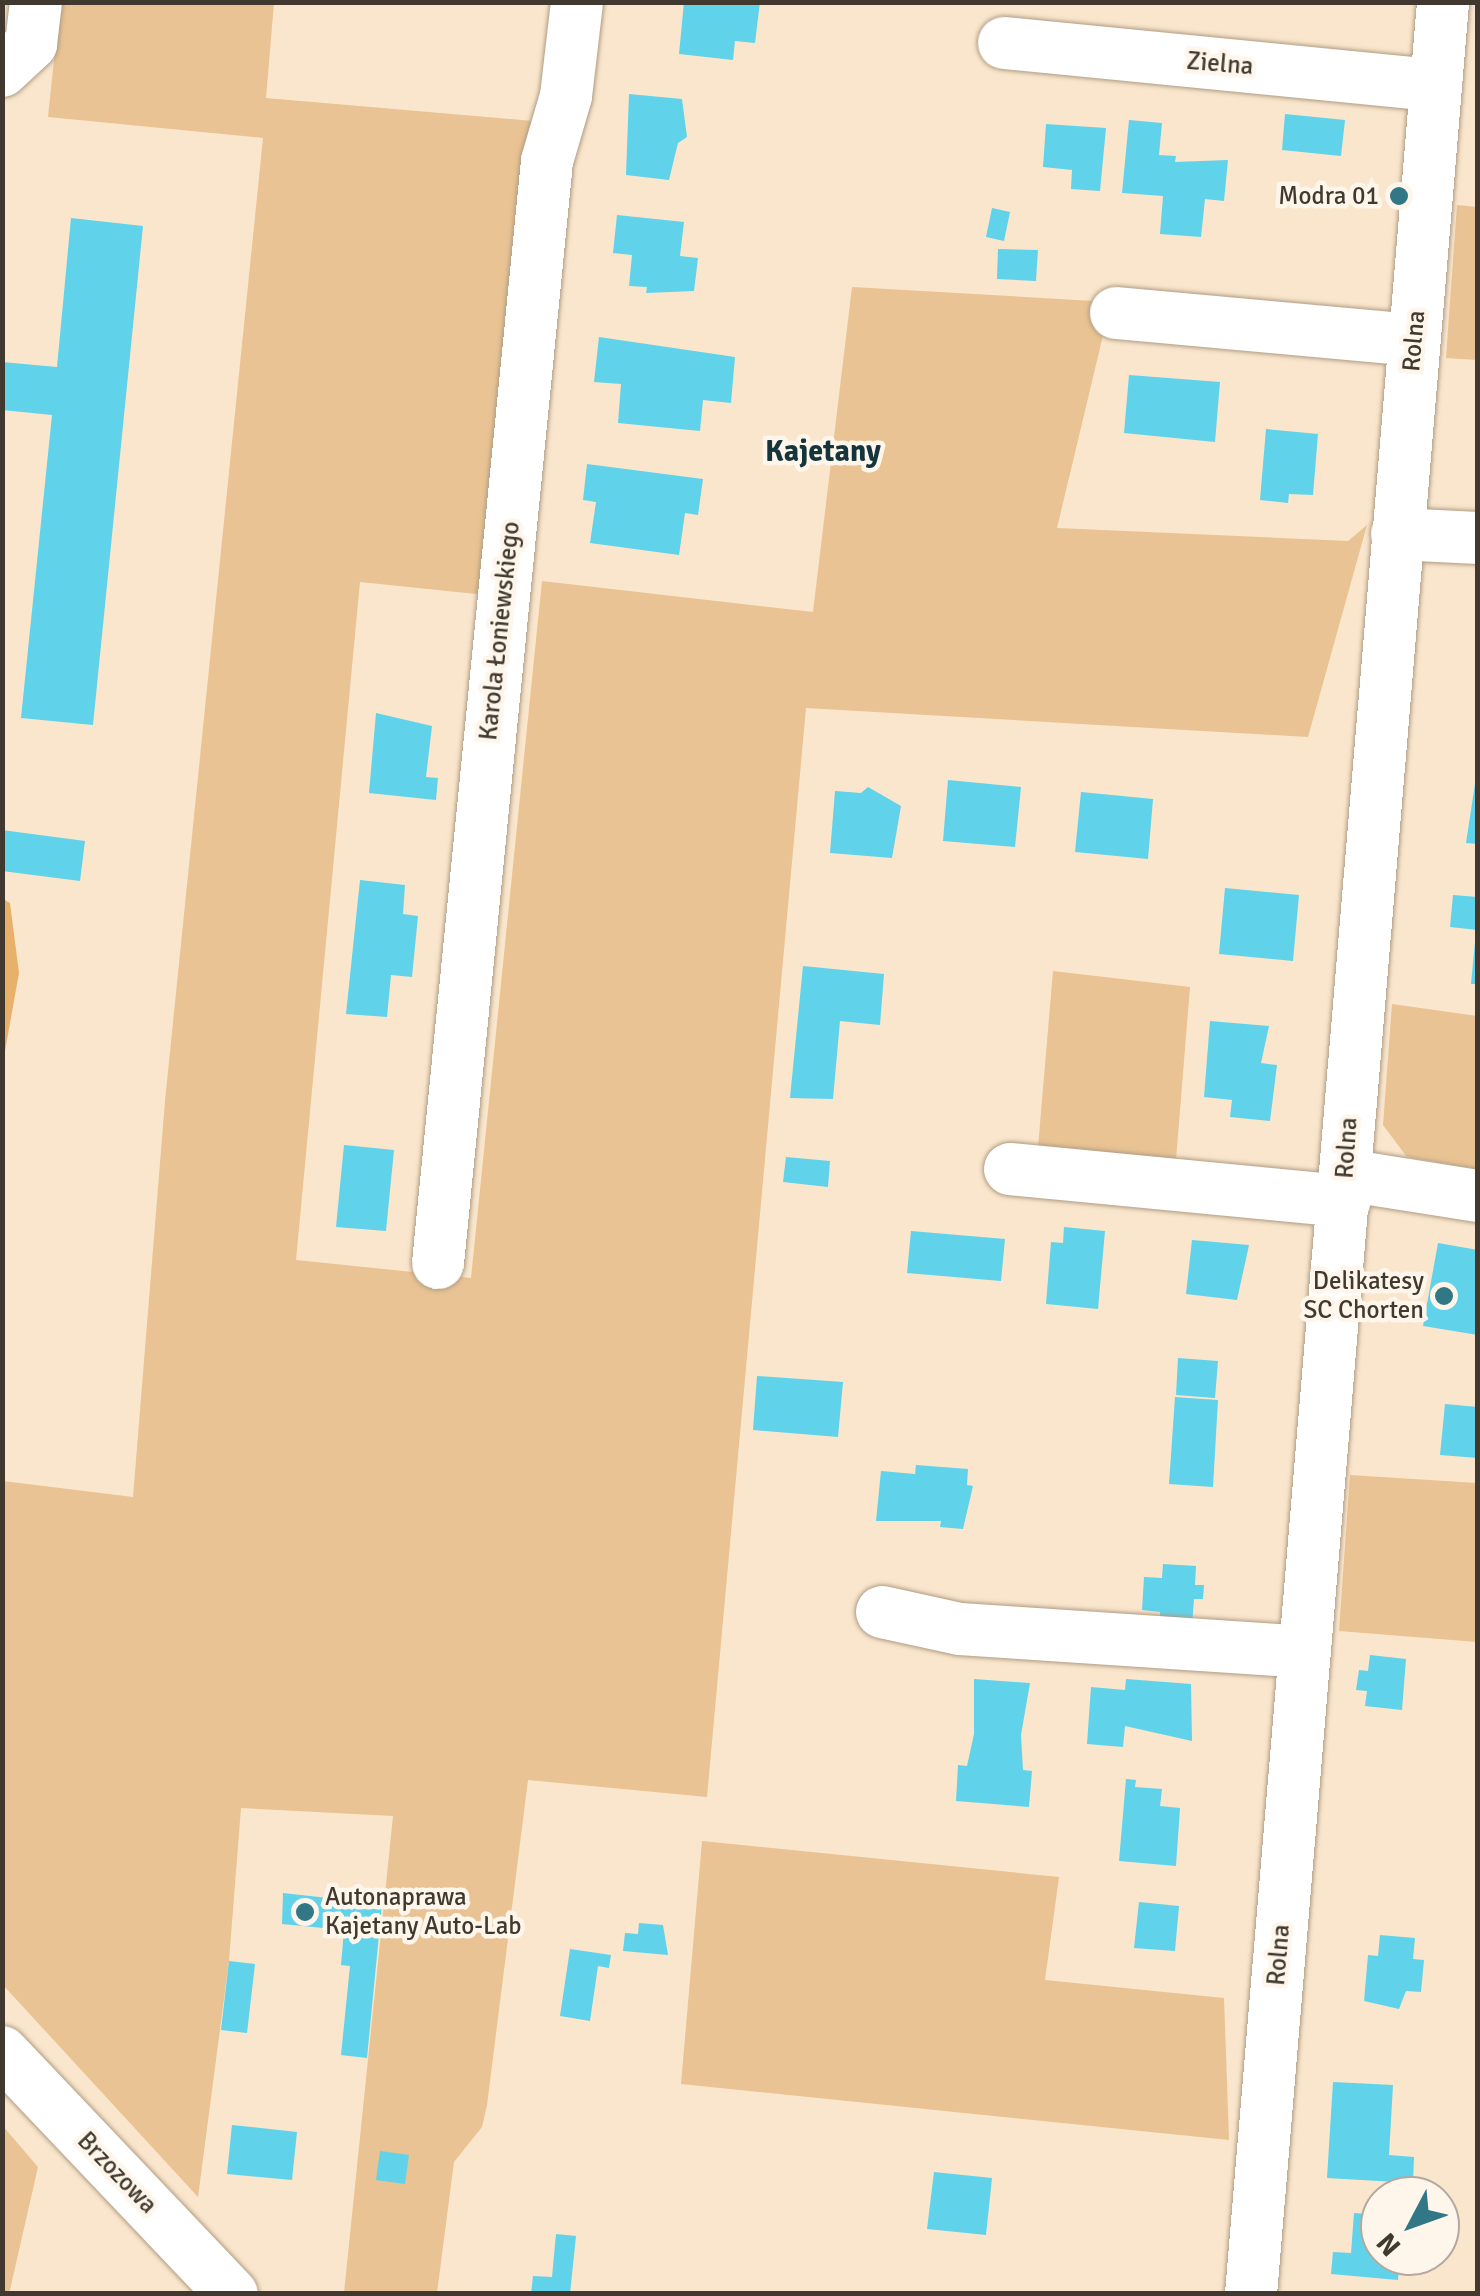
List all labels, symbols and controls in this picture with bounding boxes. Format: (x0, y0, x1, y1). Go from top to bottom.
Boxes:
street label: Zielna (1185, 46, 1255, 82)
place label: Modra 01 (1278, 181, 1379, 211)
marker: Modra 01 (1388, 185, 1410, 207)
street label: Rolna (1396, 309, 1432, 373)
district label: Kajetany (765, 434, 881, 470)
street label: Karola Łoniewskiego (474, 520, 526, 742)
street label: Rolna (1330, 1116, 1364, 1180)
place label: Delikatesy SC Chorten (1304, 1267, 1424, 1326)
marker: Delikatesy SC Chorten (1433, 1285, 1455, 1307)
place label: Autonaprawa Kajetany Auto-Lab (325, 1883, 522, 1942)
marker: Autonaprawa Kajetany Auto-Lab (294, 1901, 316, 1923)
street label: Rolna (1261, 1923, 1297, 1987)
street label: Brzozowa (71, 2126, 163, 2220)
north arrow (1360, 2176, 1460, 2276)
text: N (1370, 2226, 1408, 2263)

